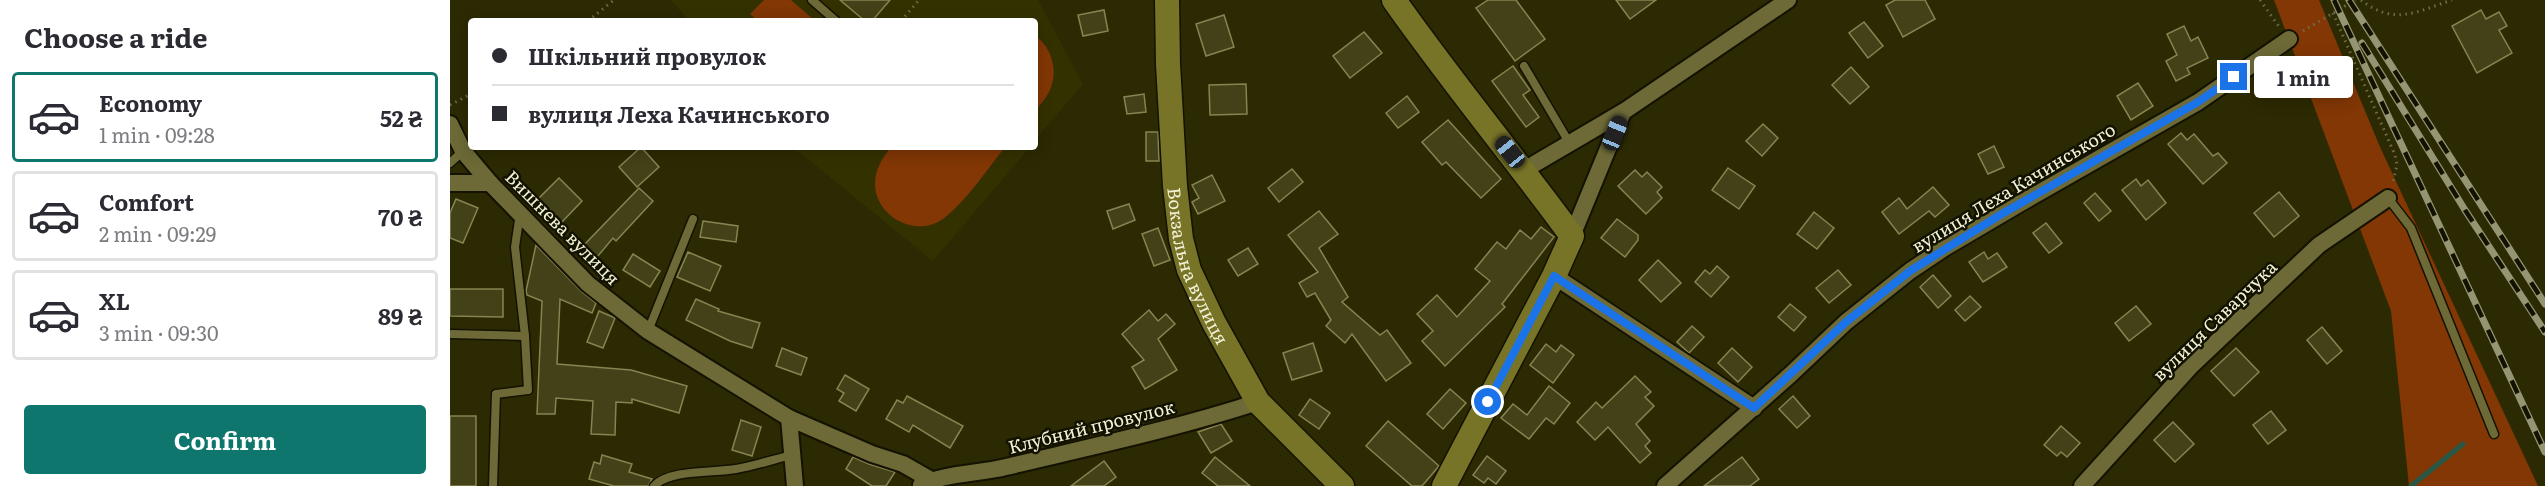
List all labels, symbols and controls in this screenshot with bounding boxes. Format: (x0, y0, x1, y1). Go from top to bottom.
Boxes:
text: Choose a ride (24, 16, 207, 56)
text: Шкільний провулок (528, 39, 766, 72)
callout: 1 min (2255, 56, 2354, 98)
text: 1 min (2277, 62, 2330, 92)
route end (2220, 63, 2247, 90)
text: Economy (99, 86, 202, 119)
icon: car (27, 90, 81, 144)
text: вулиця Леха Качинського (528, 97, 830, 130)
text: 52 ₴ (380, 101, 423, 134)
car (1600, 113, 1630, 153)
street label: вулиця Леха Качинського (1906, 115, 2120, 259)
text: 1 min · 09:28 (99, 119, 215, 149)
car (1492, 132, 1528, 172)
street label: Вишнева вулиця (499, 163, 627, 291)
text: Comfort (99, 185, 194, 218)
street label: Вокзальна вулиця (1162, 186, 1237, 349)
icon: car (27, 189, 81, 243)
text: 70 ₴ (378, 200, 423, 233)
text: 2 min · 09:29 (99, 218, 216, 248)
street label: вулиця Саварчука (2146, 253, 2283, 387)
text: XL (99, 284, 130, 317)
icon: car (27, 288, 81, 342)
text: 89 ₴ (378, 299, 423, 332)
text: 3 min · 09:30 (99, 317, 219, 347)
route start (1474, 388, 1501, 415)
street label: Клубний провулок (1005, 392, 1177, 460)
button: Confirm (24, 405, 426, 474)

